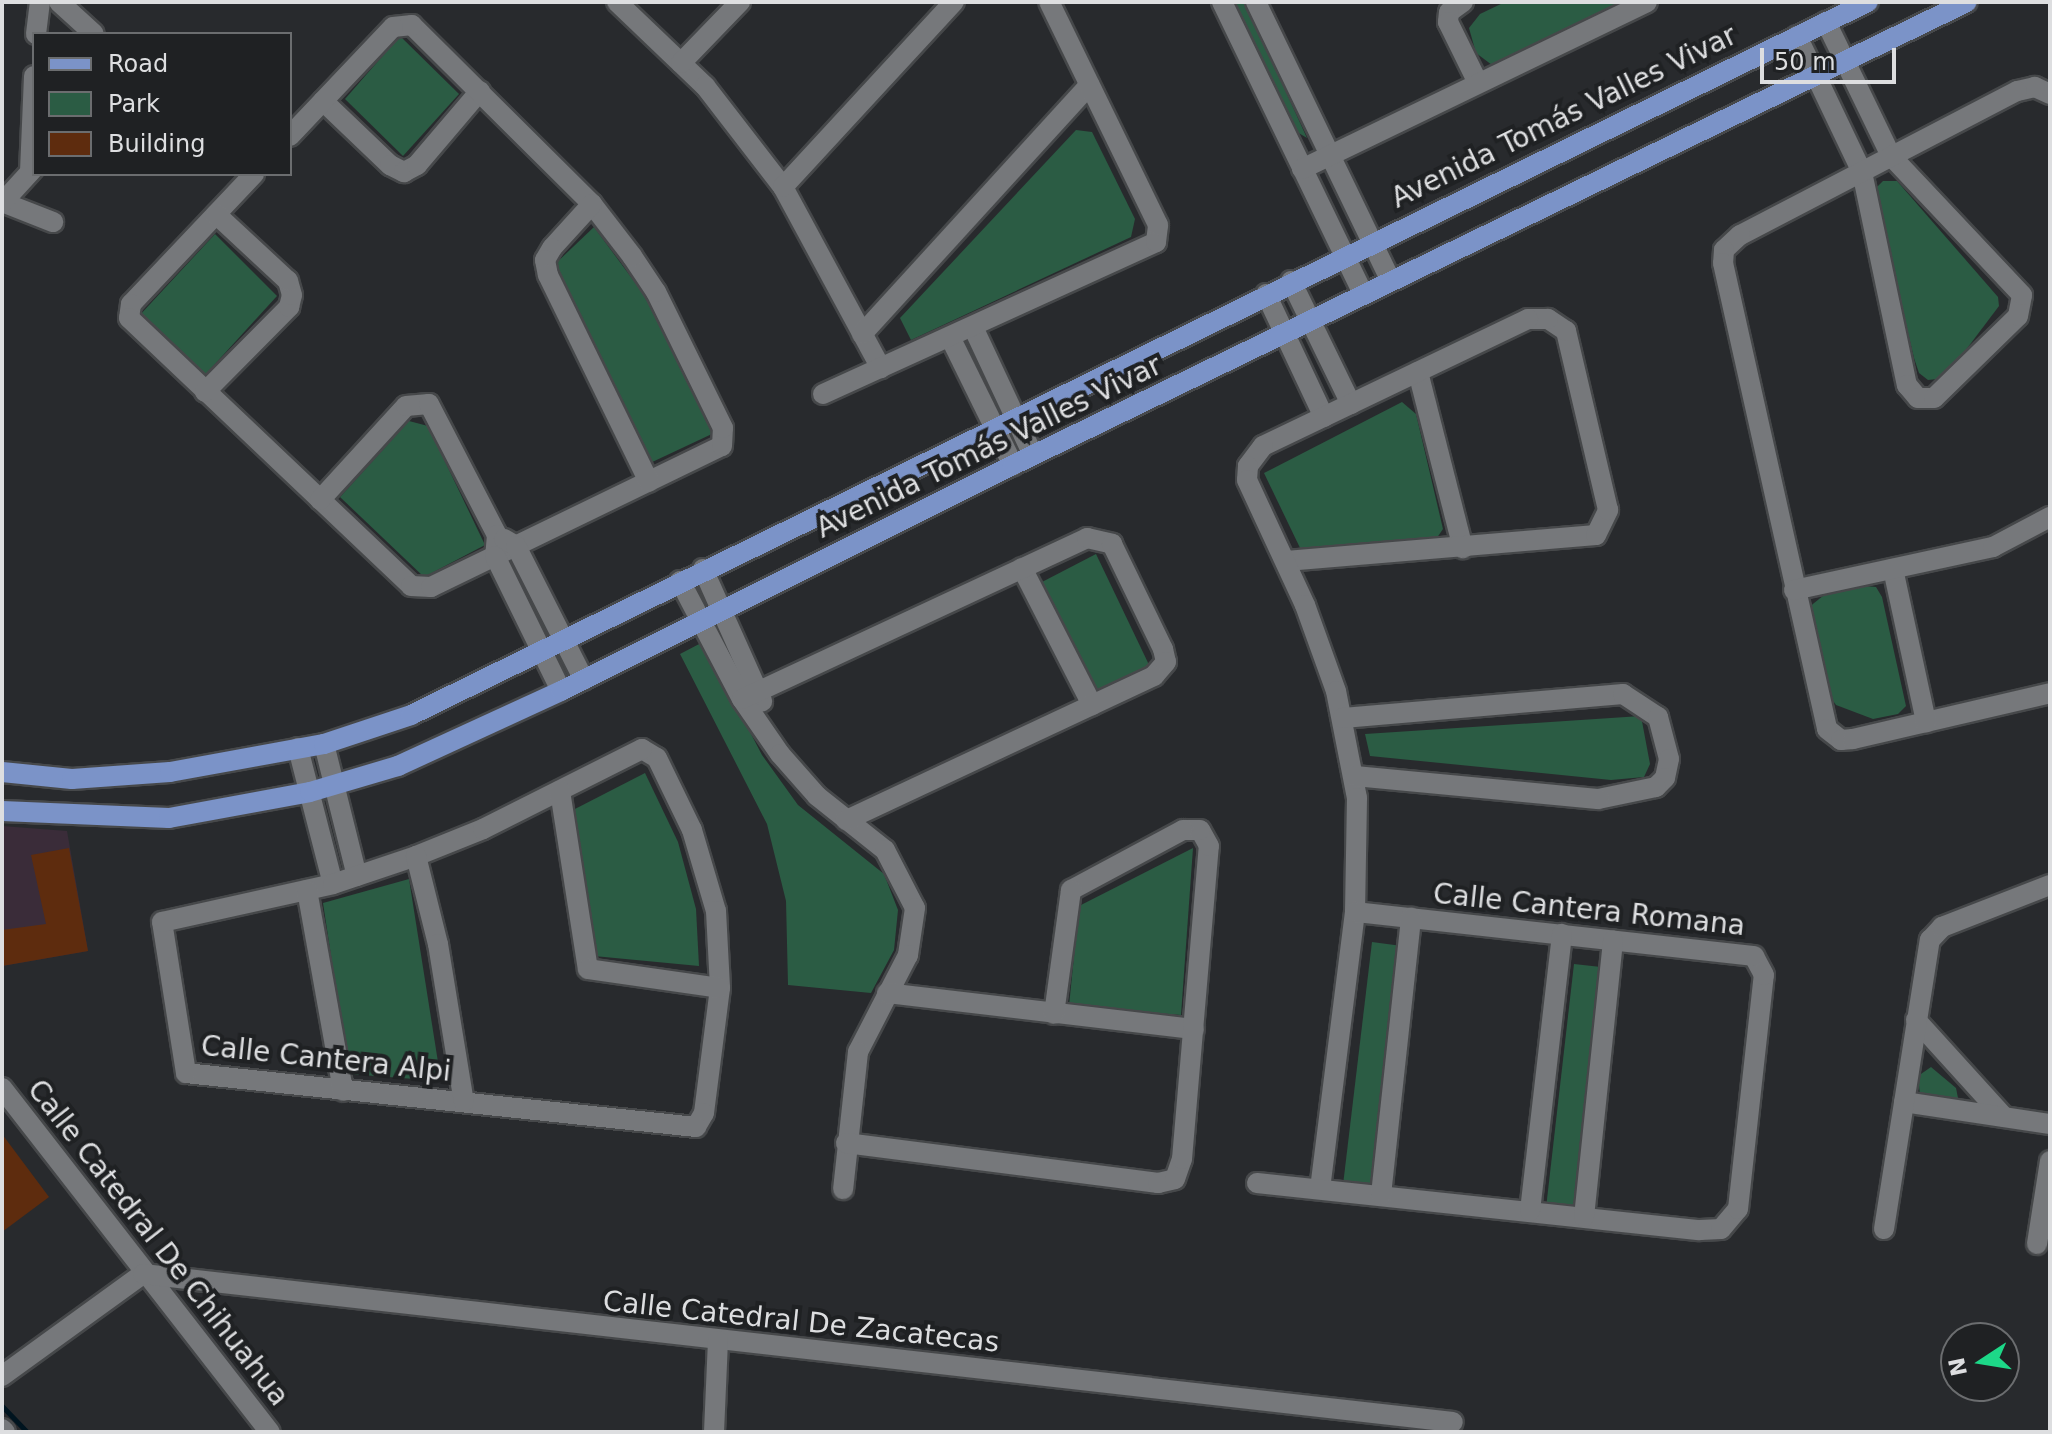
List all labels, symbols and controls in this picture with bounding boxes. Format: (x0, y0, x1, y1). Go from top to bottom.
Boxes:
street label: Avenida Tomás Valles Vivar (1386, 19, 1742, 215)
legend (32, 32, 292, 176)
scale bar (1764, 32, 1900, 82)
text: 50 m (1774, 48, 1836, 76)
text: Road (108, 50, 168, 78)
text: Park (108, 90, 160, 118)
text: Building (108, 130, 205, 158)
street label: Avenida Tomás Valles Vivar (811, 349, 1167, 545)
street label: Calle Cantera Romana (1431, 877, 1747, 943)
street label: Calle Cantera Alpi (199, 1029, 453, 1089)
street label: Calle Catedral De Chihuahua (20, 1073, 296, 1413)
street label: Calle Catedral De Zacatecas (601, 1284, 1001, 1360)
north arrow (1940, 1322, 2020, 1402)
text: N (1944, 1355, 1972, 1378)

